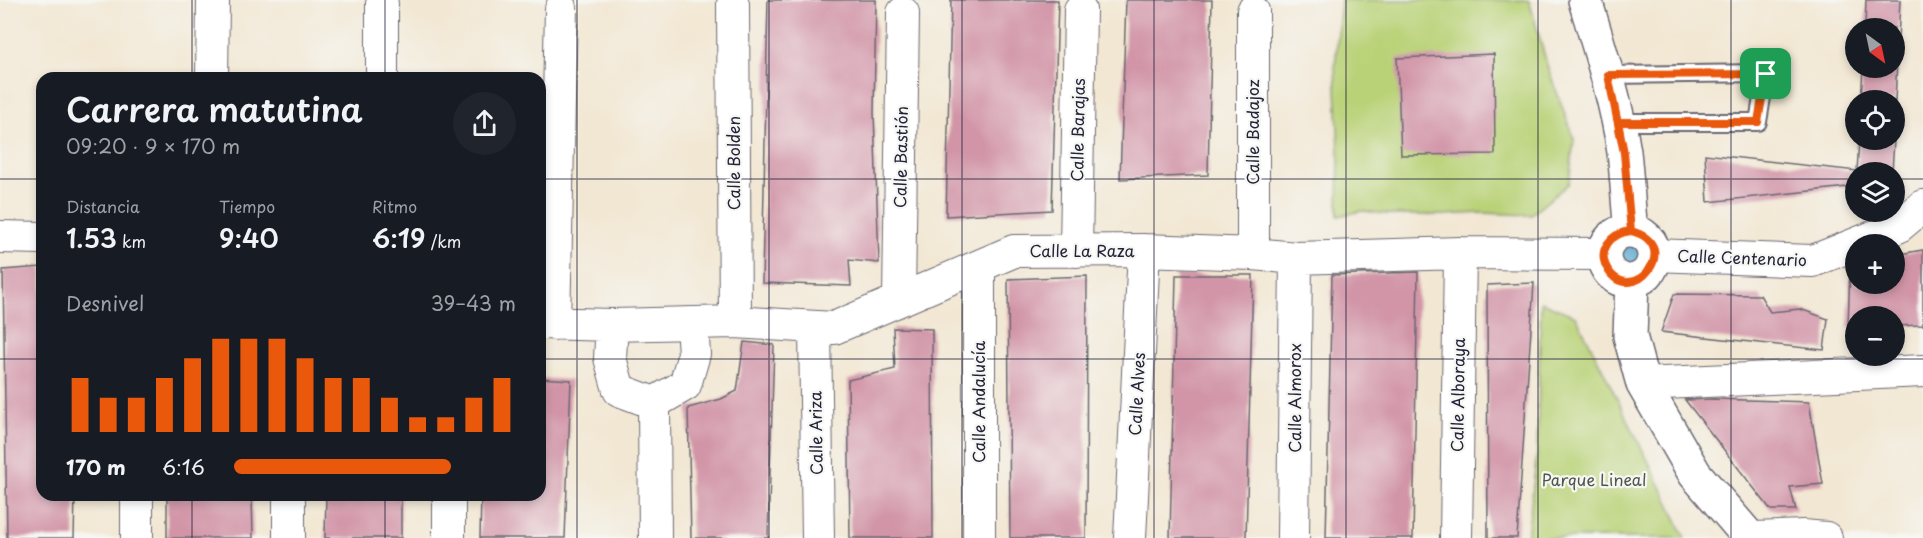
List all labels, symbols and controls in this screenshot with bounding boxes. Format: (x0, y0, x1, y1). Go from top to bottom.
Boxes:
north arrow (1845, 18, 1905, 78)
map controls (1845, 18, 1905, 366)
pin (1740, 48, 1791, 99)
icon: arrive (1749, 57, 1782, 90)
street label: Calle Barajas (1064, 78, 1090, 182)
street label: Calle Badajoz (1240, 79, 1264, 185)
text: Carrera matutina (66, 83, 363, 133)
button: locate (1845, 90, 1905, 150)
button: share (453, 92, 516, 155)
street label: Calle Bastión (887, 106, 913, 208)
street label: Calle Bolden (721, 116, 745, 210)
text: 09:20 · 9 × 170 m (66, 131, 240, 161)
button: layers (1845, 162, 1905, 222)
text: Distancia (66, 194, 140, 218)
text: Tiempo (219, 194, 275, 218)
text: Ritmo (372, 194, 417, 218)
text: 1.53 (66, 218, 117, 257)
text: 9:40 (219, 218, 279, 257)
text: 6:19 (372, 218, 425, 257)
text: km (117, 229, 146, 253)
text: /km (425, 229, 461, 253)
button: + (1845, 234, 1905, 294)
street label: Calle La Raza (1030, 238, 1134, 262)
street label: Calle Centenario (1677, 243, 1807, 271)
text: Desnivel (66, 288, 144, 318)
text: 39–43 m (431, 288, 516, 318)
button: − (1845, 306, 1905, 366)
street label: Calle Alboraya (1444, 338, 1470, 452)
street label: Calle Andalucía (966, 341, 990, 463)
street label: Calle Almorox (1282, 343, 1306, 453)
street label: Calle Alves (1122, 352, 1150, 436)
street label: Calle Ariza (802, 391, 828, 475)
text: 170 m (66, 452, 126, 482)
text: 6:16 (162, 452, 205, 482)
park label: Parque Lineal (1542, 467, 1646, 491)

